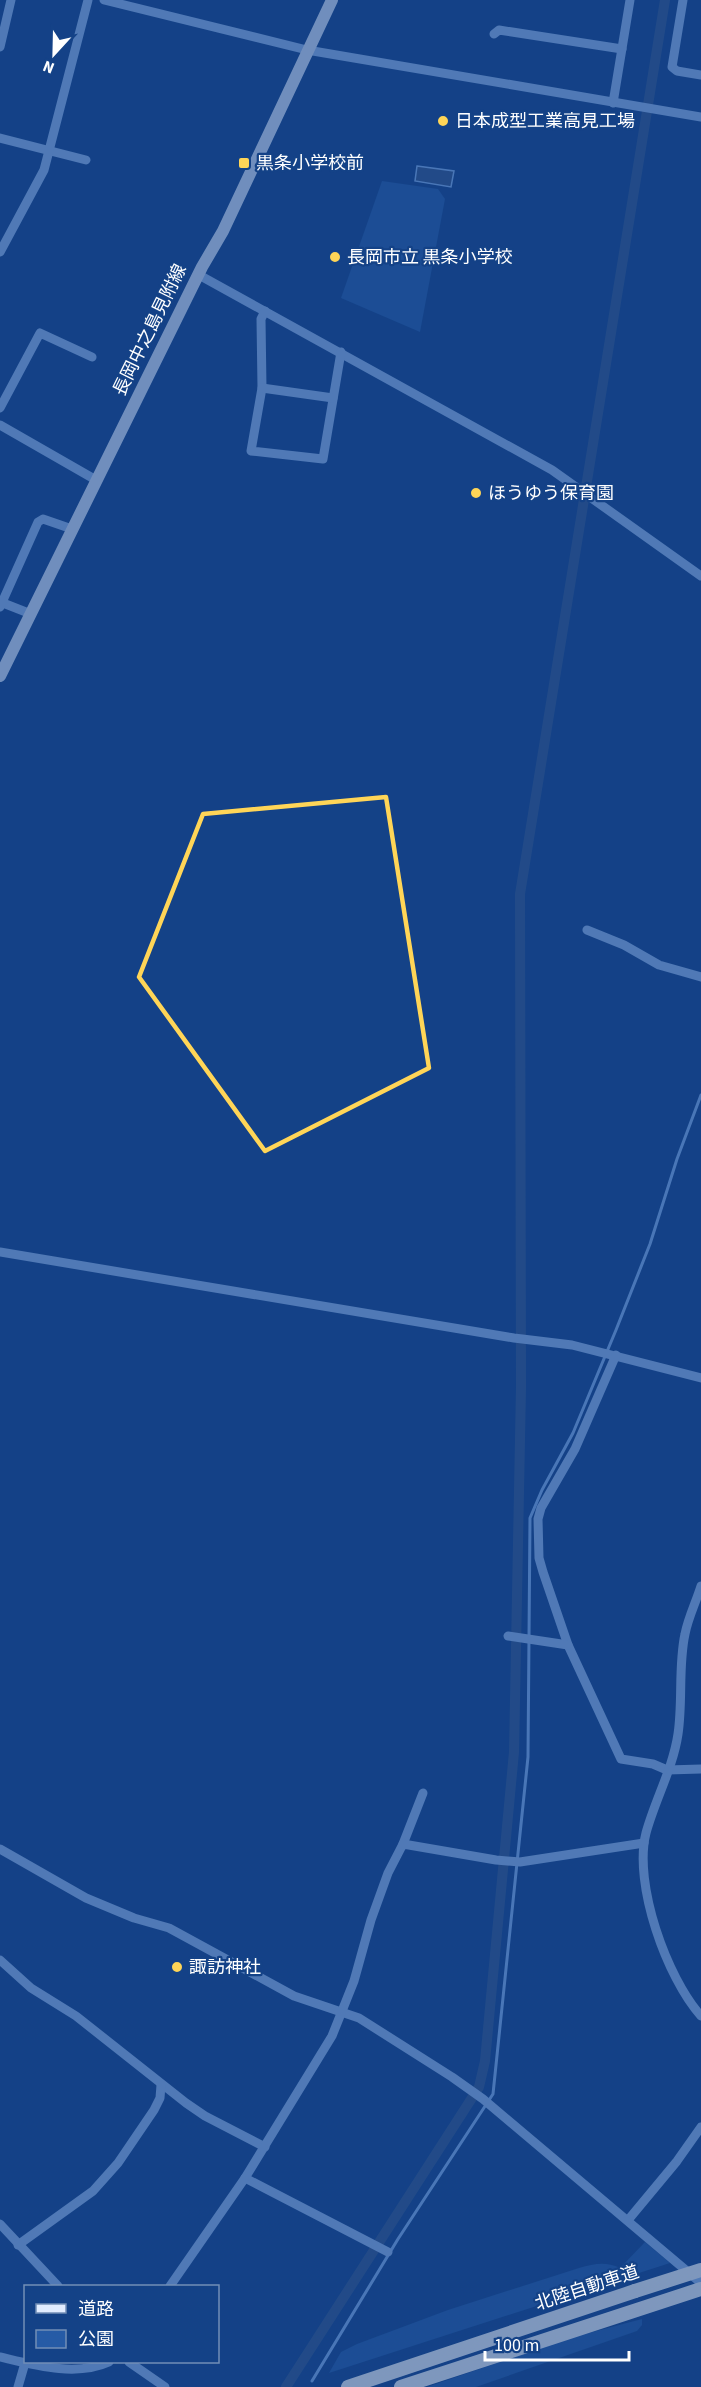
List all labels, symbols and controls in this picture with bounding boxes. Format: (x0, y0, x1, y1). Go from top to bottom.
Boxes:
north arrow (24, 24, 84, 84)
text: N (40, 55, 58, 79)
place label: 日本成型工業高見工場 (455, 109, 635, 134)
marker: 日本成型工業高見工場 (436, 114, 450, 128)
place label: 黒条小学校前 (256, 151, 364, 176)
marker: 黒条小学校前 (237, 156, 251, 170)
place label: 長岡市立 黒条小学校 (347, 245, 513, 270)
marker: 長岡市立 黒条小学校 (328, 250, 342, 264)
street label: 長岡中之島見附線 (107, 260, 193, 400)
place label: ほうゆう保育園 (488, 481, 614, 506)
marker: ほうゆう保育園 (469, 486, 483, 500)
place label: 諏訪神社 (189, 1955, 261, 1980)
marker: 諏訪神社 (170, 1960, 184, 1974)
street label: 北陸自動車道 (532, 2259, 642, 2317)
legend (24, 2285, 219, 2363)
text: 道路 (78, 2297, 114, 2322)
scale bar (485, 2324, 629, 2362)
text: 公園 (78, 2327, 114, 2352)
text: 100 m (494, 2333, 539, 2358)

